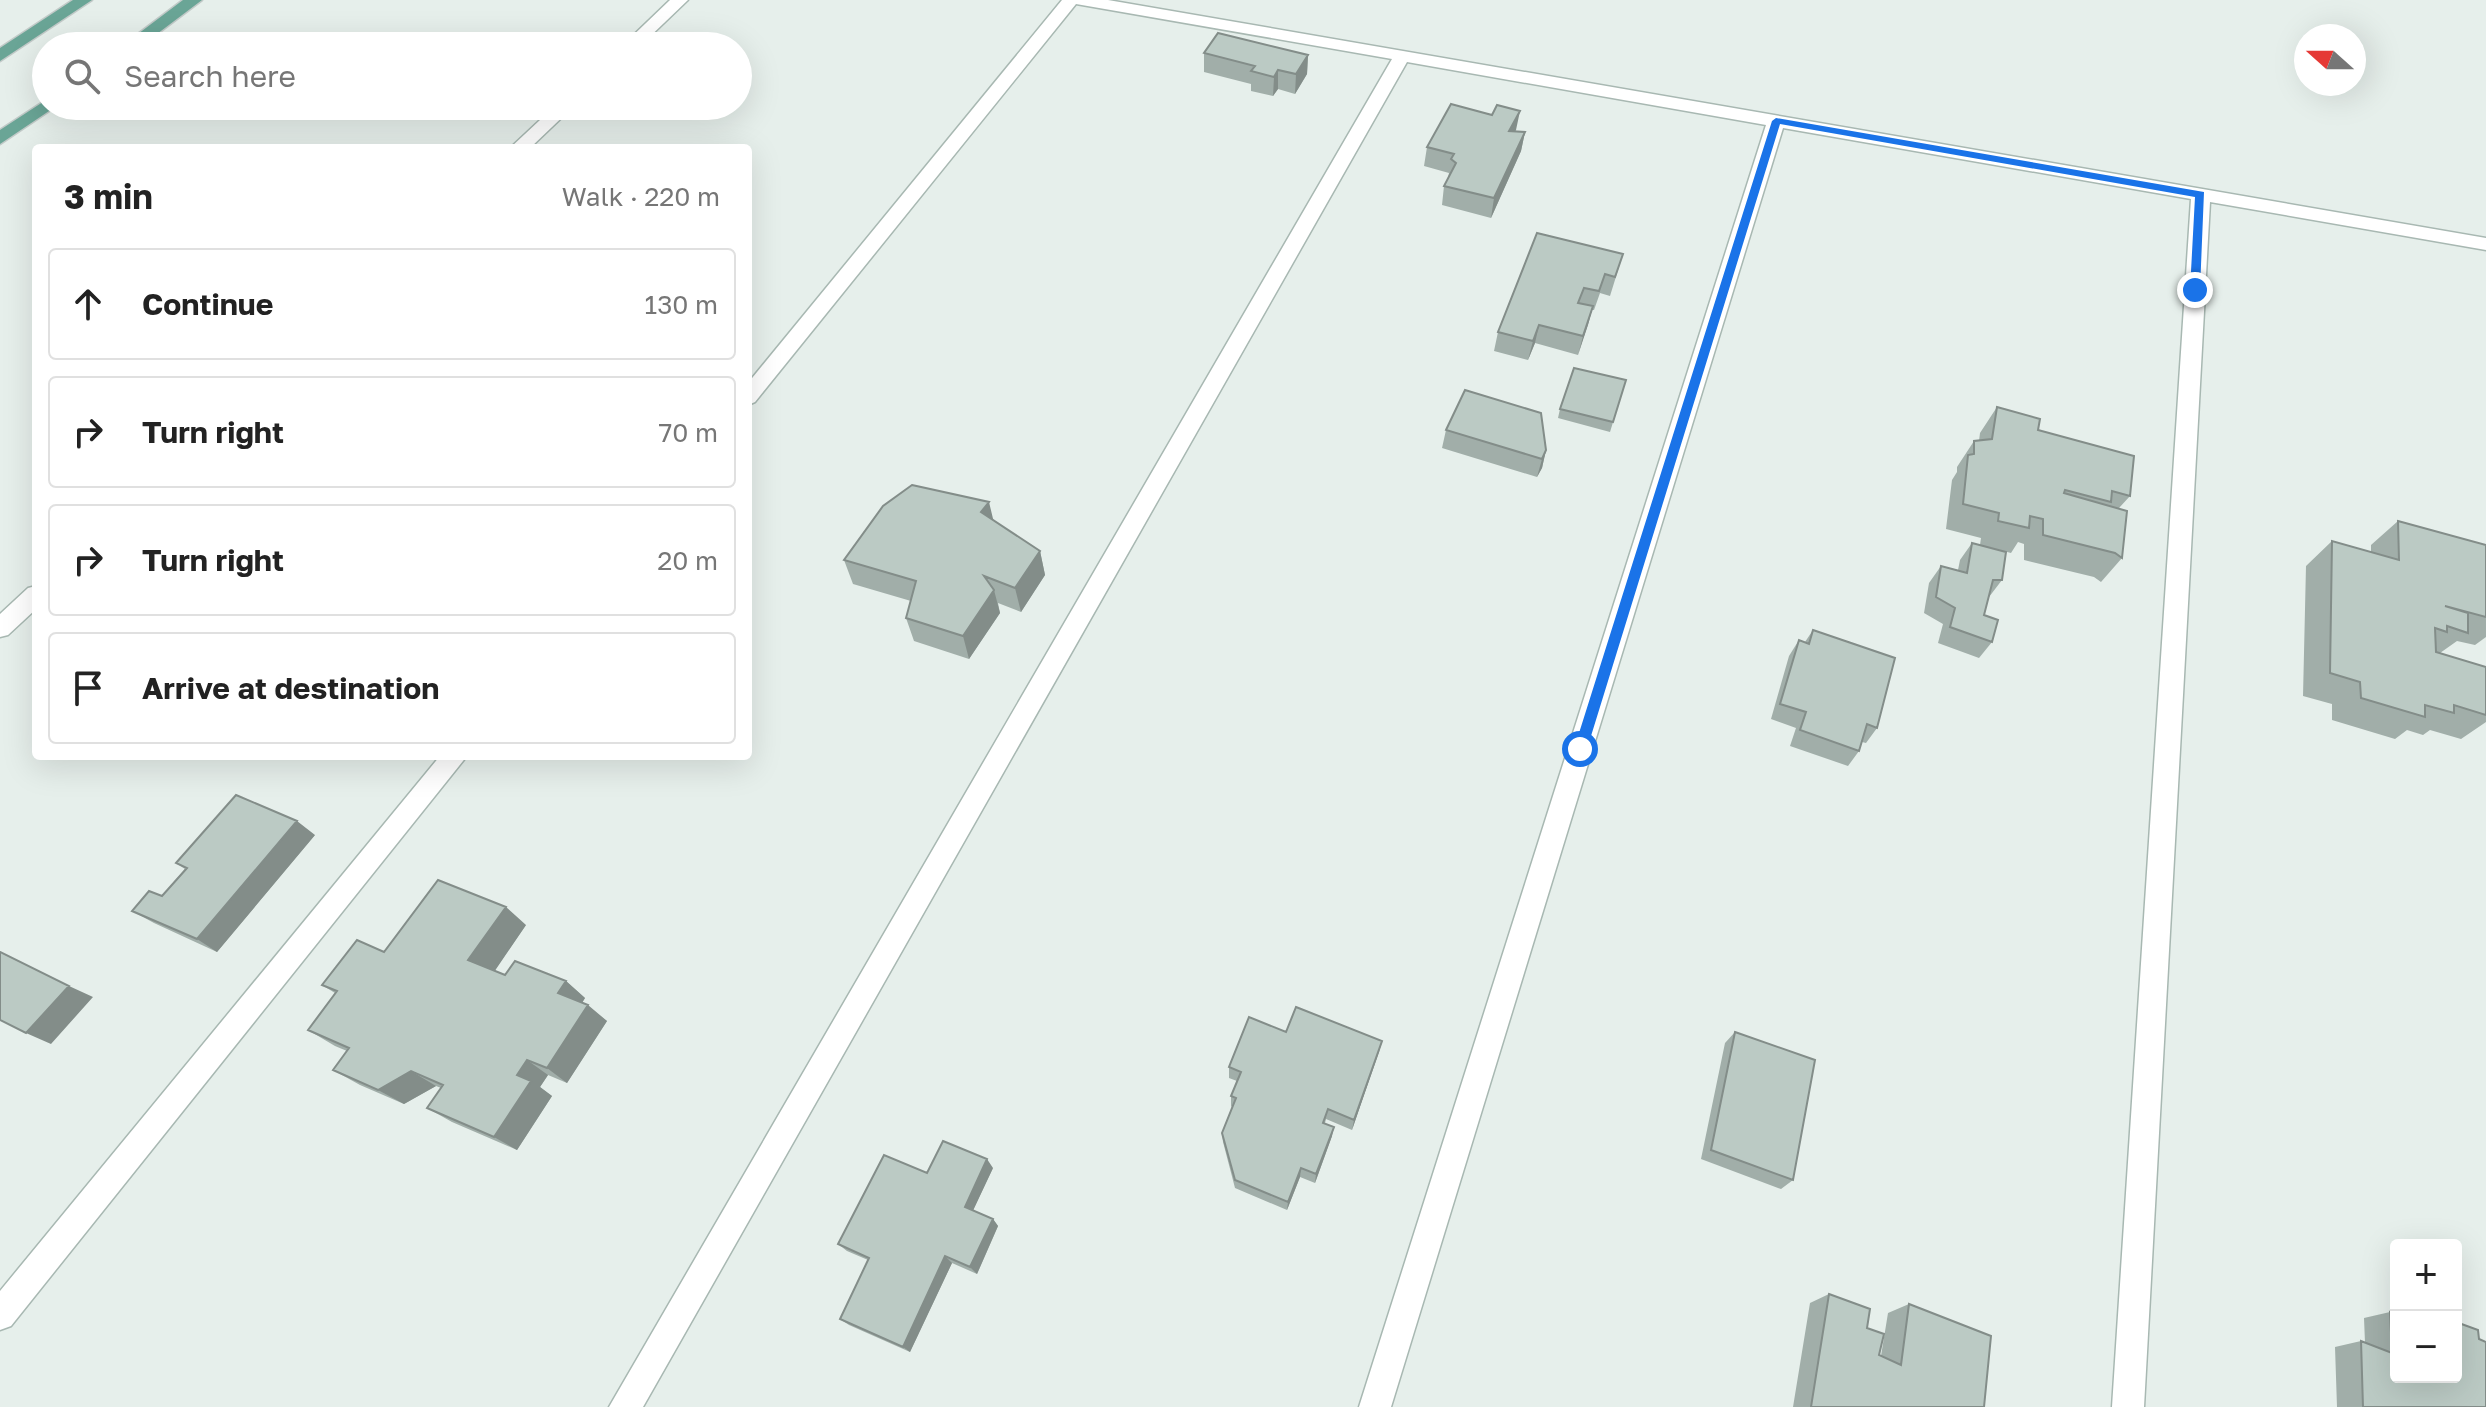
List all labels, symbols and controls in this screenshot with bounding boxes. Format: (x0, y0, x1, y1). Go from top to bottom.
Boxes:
north arrow (2294, 24, 2366, 96)
search box (32, 32, 752, 120)
icon: search (60, 54, 104, 98)
text: Search here (124, 58, 296, 94)
text: 3 min (64, 176, 153, 216)
text: Walk · 220 m (562, 181, 720, 212)
route end (2177, 272, 2213, 308)
icon: ahead (66, 282, 110, 326)
text: Continue (142, 286, 273, 322)
text: 130 m (645, 289, 718, 320)
icon: right (66, 410, 110, 454)
text: Turn right (142, 414, 284, 450)
text: 70 m (659, 417, 718, 448)
icon: right (66, 538, 110, 582)
text: Turn right (142, 542, 284, 578)
text: 20 m (657, 545, 718, 576)
icon: arrive (66, 666, 110, 710)
text: Arrive at destination (142, 670, 439, 706)
route start (1562, 731, 1598, 767)
map controls (2390, 1239, 2462, 1383)
button: + (2390, 1239, 2462, 1311)
button: − (2390, 1311, 2462, 1383)

